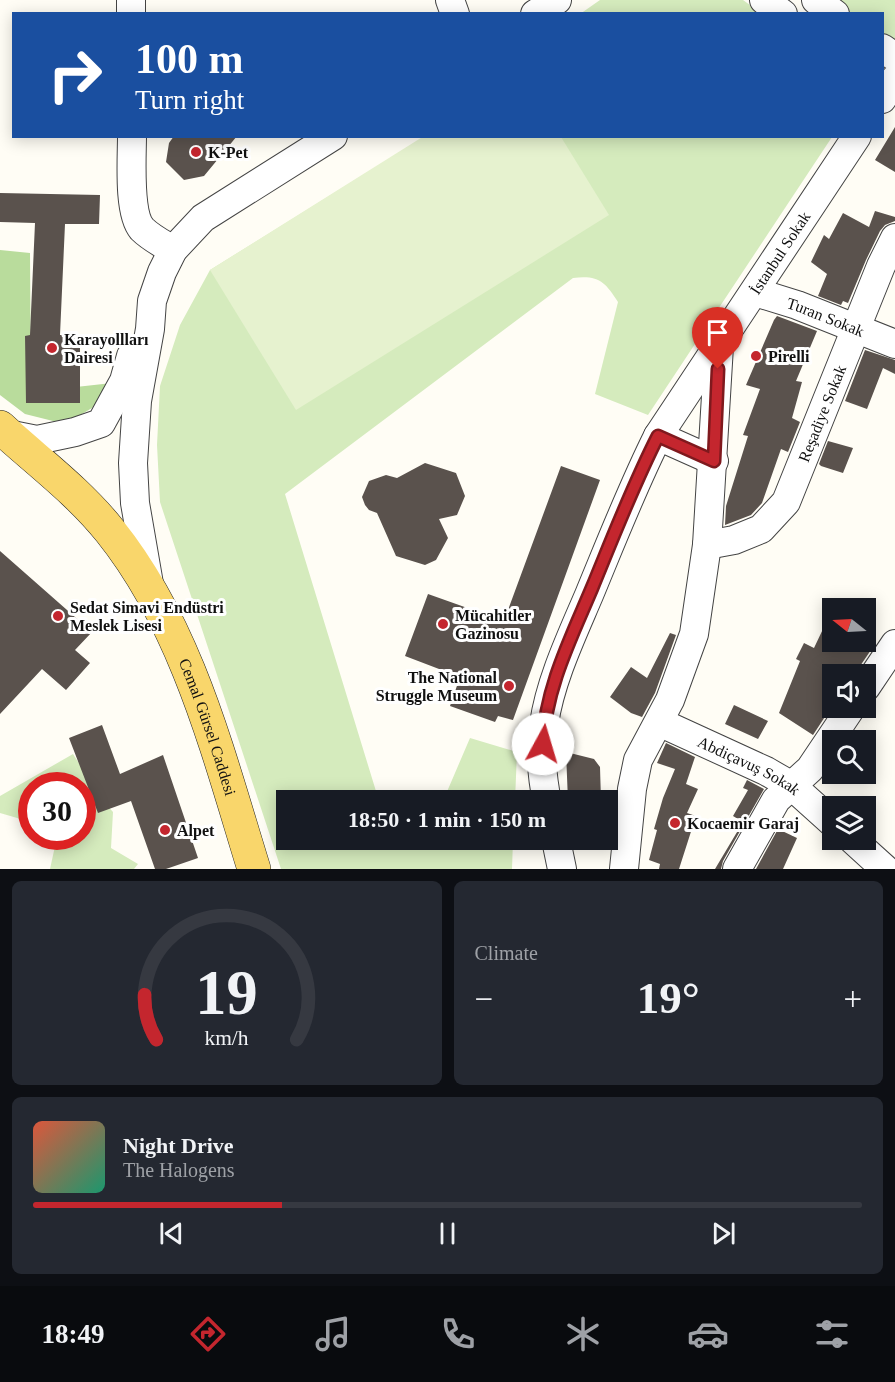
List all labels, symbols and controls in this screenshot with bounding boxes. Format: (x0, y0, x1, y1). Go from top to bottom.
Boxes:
icon: right (36, 36, 114, 114)
text: 100 m (135, 36, 244, 82)
text: Turn right (135, 85, 244, 115)
place label: K-Pet (208, 144, 249, 161)
marker: K-Pet (189, 145, 203, 159)
street label: İstanbul Sokak (747, 208, 814, 297)
street label: Turan Sokak (785, 294, 867, 340)
pin (692, 307, 743, 369)
icon: arrive (701, 316, 734, 349)
place label: Karayollları Dairesi (64, 331, 149, 366)
marker: Karayollları Dairesi (45, 341, 59, 355)
place label: Pirelli (768, 348, 810, 365)
marker: Pirelli (749, 349, 763, 363)
street label: Reşadiye Sokak (795, 363, 849, 464)
north arrow (822, 598, 876, 652)
map controls (822, 598, 876, 850)
place label: Sedat Simavi Endüstri Meslek Lisesi (70, 599, 224, 634)
place label: Mücahitler Gazinosu (455, 607, 531, 642)
marker: Sedat Simavi Endüstri Meslek Lisesi (51, 609, 65, 623)
marker: Mücahitler Gazinosu (436, 617, 450, 631)
street label: Cemal Gürsel Caddesi (176, 656, 239, 798)
button: sound (822, 664, 876, 718)
place label: The National Struggle Museum (376, 669, 498, 705)
marker: The National Struggle Museum (502, 679, 516, 693)
position arrow (511, 712, 575, 776)
button: search (822, 730, 876, 784)
street label: Abdiçavuş Sokak (695, 733, 804, 798)
speed limit sign: 30 (18, 772, 96, 850)
button: layers (822, 796, 876, 850)
text: 18:50 · 1 min · 150 m (348, 807, 546, 832)
place label: Kocaemir Garaj (687, 815, 799, 833)
marker: Kocaemir Garaj (668, 816, 682, 830)
place label: Alpet (177, 822, 215, 840)
marker: Alpet (158, 823, 172, 837)
text: Climate (475, 942, 538, 964)
text: 19 (196, 958, 258, 1027)
text: 19° (637, 973, 700, 1023)
text: − (475, 981, 493, 1017)
text: + (843, 981, 862, 1017)
text: km/h (205, 1026, 249, 1050)
text: Night Drive (123, 1133, 234, 1158)
text: The Halogens (123, 1159, 235, 1181)
icon: previous (155, 1217, 188, 1250)
icon: pause (431, 1217, 464, 1250)
icon: next (707, 1217, 740, 1250)
icon: directions (187, 1313, 229, 1355)
icon: music (312, 1313, 354, 1355)
icon: phone (437, 1313, 479, 1355)
icon: climate (562, 1313, 604, 1355)
icon: car (687, 1313, 729, 1355)
icon: filters (811, 1313, 853, 1355)
text: 18:49 (41, 1319, 104, 1349)

